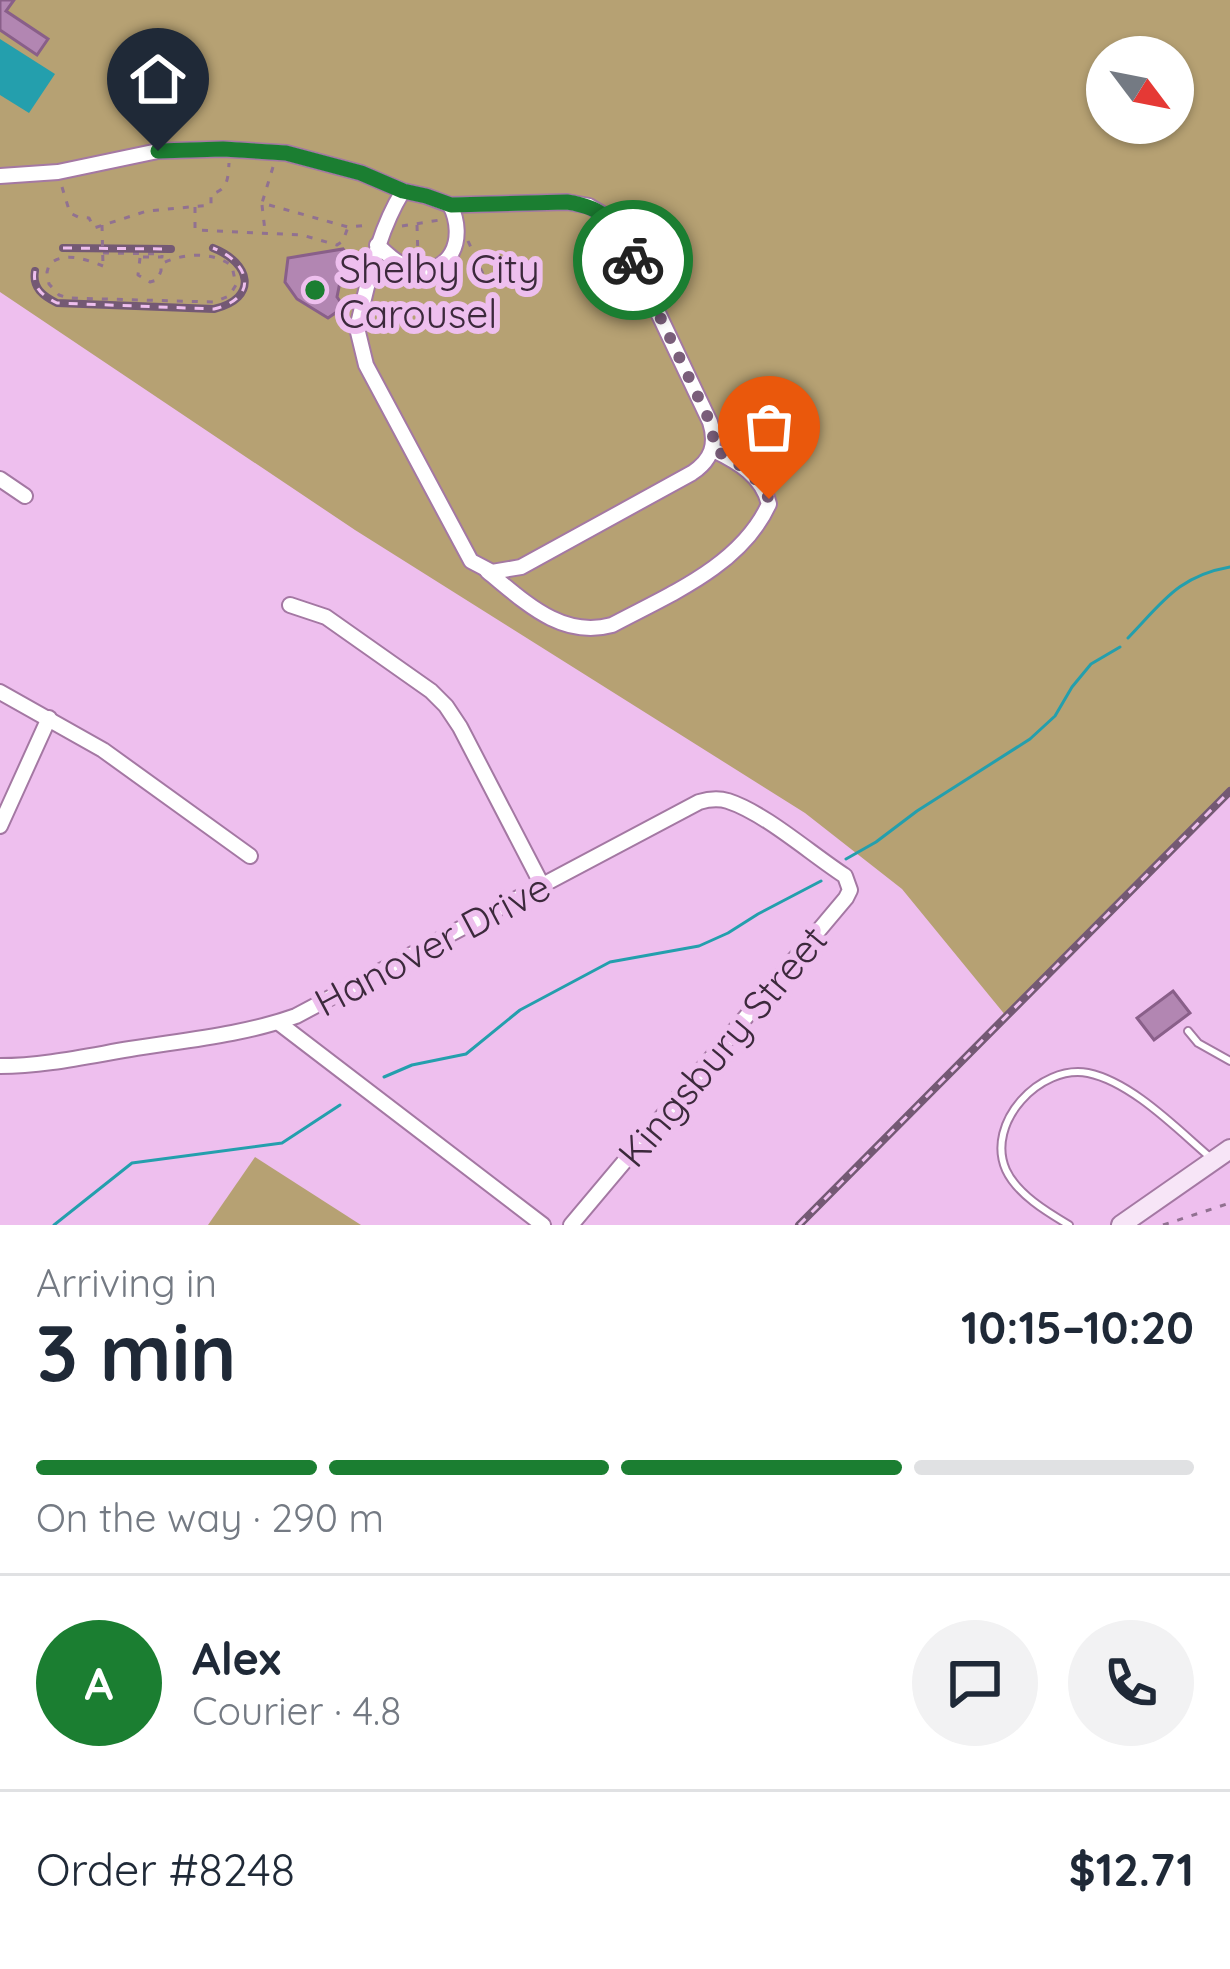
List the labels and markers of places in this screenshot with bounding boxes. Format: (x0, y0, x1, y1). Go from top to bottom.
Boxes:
pin (107, 28, 209, 151)
place label: Shelby City Carousel (339, 244, 540, 338)
marker: Shelby City Carousel (302, 277, 328, 303)
pin (718, 376, 820, 499)

